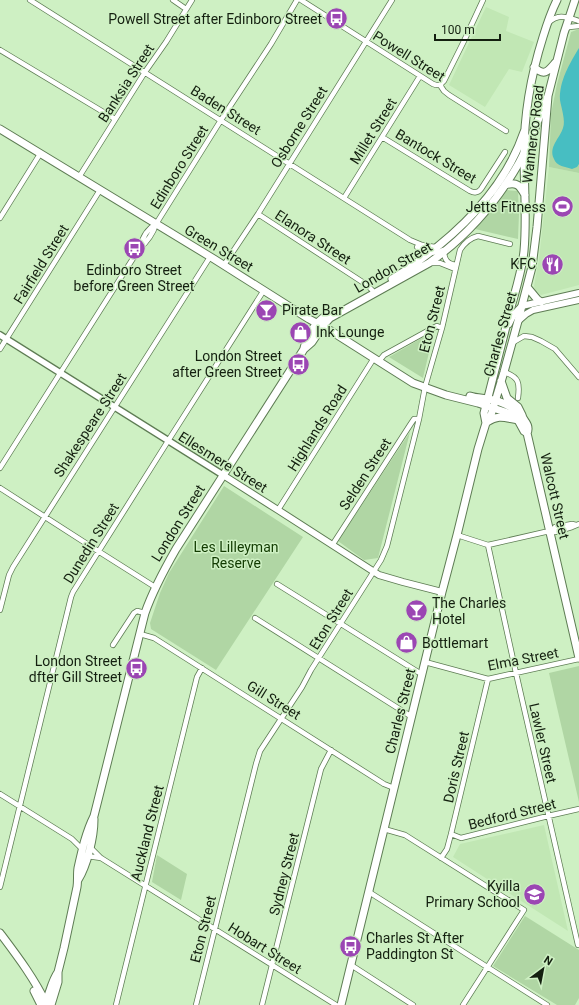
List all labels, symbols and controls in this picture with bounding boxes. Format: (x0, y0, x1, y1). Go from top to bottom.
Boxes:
bus stop icon: Powell Street after Edinboro Street (324, 6, 350, 32)
place label: Powell Street after Edinboro Street (108, 11, 322, 27)
scale bar (435, 16, 500, 42)
text: 100 m (441, 23, 475, 37)
street label: Powell Street (370, 28, 448, 85)
street label: Banksia Street (95, 41, 157, 125)
street label: Baden Street (188, 82, 264, 138)
street label: Osborne Street (268, 83, 331, 171)
street label: Wanneroo Road (519, 84, 547, 184)
street label: Millet Street (346, 95, 400, 167)
street label: Edinboro Street (147, 122, 211, 212)
street label: Bantock Street (393, 126, 480, 187)
sports icon: Jetts Fitness (549, 194, 575, 220)
place label: Jetts Fitness (466, 199, 546, 215)
street label: Elanora Street (272, 207, 354, 268)
street label: Fairfield Street (10, 221, 72, 306)
street label: Green Street (182, 221, 257, 275)
bus stop icon: Edinboro Street before Green Street (121, 235, 147, 261)
street label: London Street (351, 238, 435, 296)
restaurant icon: KFC (539, 251, 565, 277)
place label: KFC (510, 256, 536, 272)
place label: Edinboro Street before Green Street (74, 262, 195, 294)
street label: Eton Street (416, 283, 448, 354)
street label: Charles Street (480, 289, 520, 378)
bar icon: Pirate Bar (253, 297, 279, 323)
place label: Pirate Bar (282, 302, 343, 318)
shop icon: Ink Lounge (287, 319, 313, 345)
place label: Ink Lounge (316, 324, 384, 340)
place label: London Street after Green Street (172, 348, 282, 380)
bus stop icon: London Street after Green Street (285, 351, 311, 377)
street label: Shakespeare Street (50, 370, 130, 480)
street label: Highlands Road (284, 382, 350, 474)
street label: Ellesmere Street (176, 428, 271, 496)
street label: Selden Street (336, 435, 394, 513)
street label: Walcott Street (537, 451, 573, 541)
street label: London Street (148, 481, 208, 564)
street label: Dunedin Street (60, 500, 122, 586)
park label: Les Lilleyman Reserve (194, 539, 279, 571)
street label: Eton Street (306, 585, 356, 652)
place label: The Charles Hotel (432, 595, 506, 627)
bar icon: The Charles Hotel (404, 598, 430, 624)
shop icon: Bottlemart (394, 630, 420, 656)
place label: Bottlemart (422, 635, 489, 651)
street label: Elma Street (486, 644, 560, 674)
place label: London Street dfter Gill Street (29, 653, 122, 685)
bus stop icon: London Street dfter Gill Street (124, 656, 150, 682)
street label: Charles Street (382, 666, 418, 755)
street label: Gill Street (244, 677, 304, 723)
street label: Lawler Street (526, 701, 560, 785)
street label: Doris Street (440, 729, 472, 804)
street label: Auckland Street (127, 783, 167, 883)
street label: Bedford Street (466, 795, 558, 833)
street label: Sydney Street (266, 830, 302, 917)
place label: Kyilla Primary School (425, 878, 520, 910)
school or university icon: Kyilla Primary School (522, 881, 548, 907)
street label: Eton Street (187, 893, 219, 964)
street label: Hobart Street (225, 919, 305, 977)
place label: Charles St After Paddington St (366, 930, 464, 962)
bus stop icon: Charles St After Paddington St (338, 933, 364, 959)
north arrow (523, 949, 563, 989)
text: N (541, 953, 555, 969)

